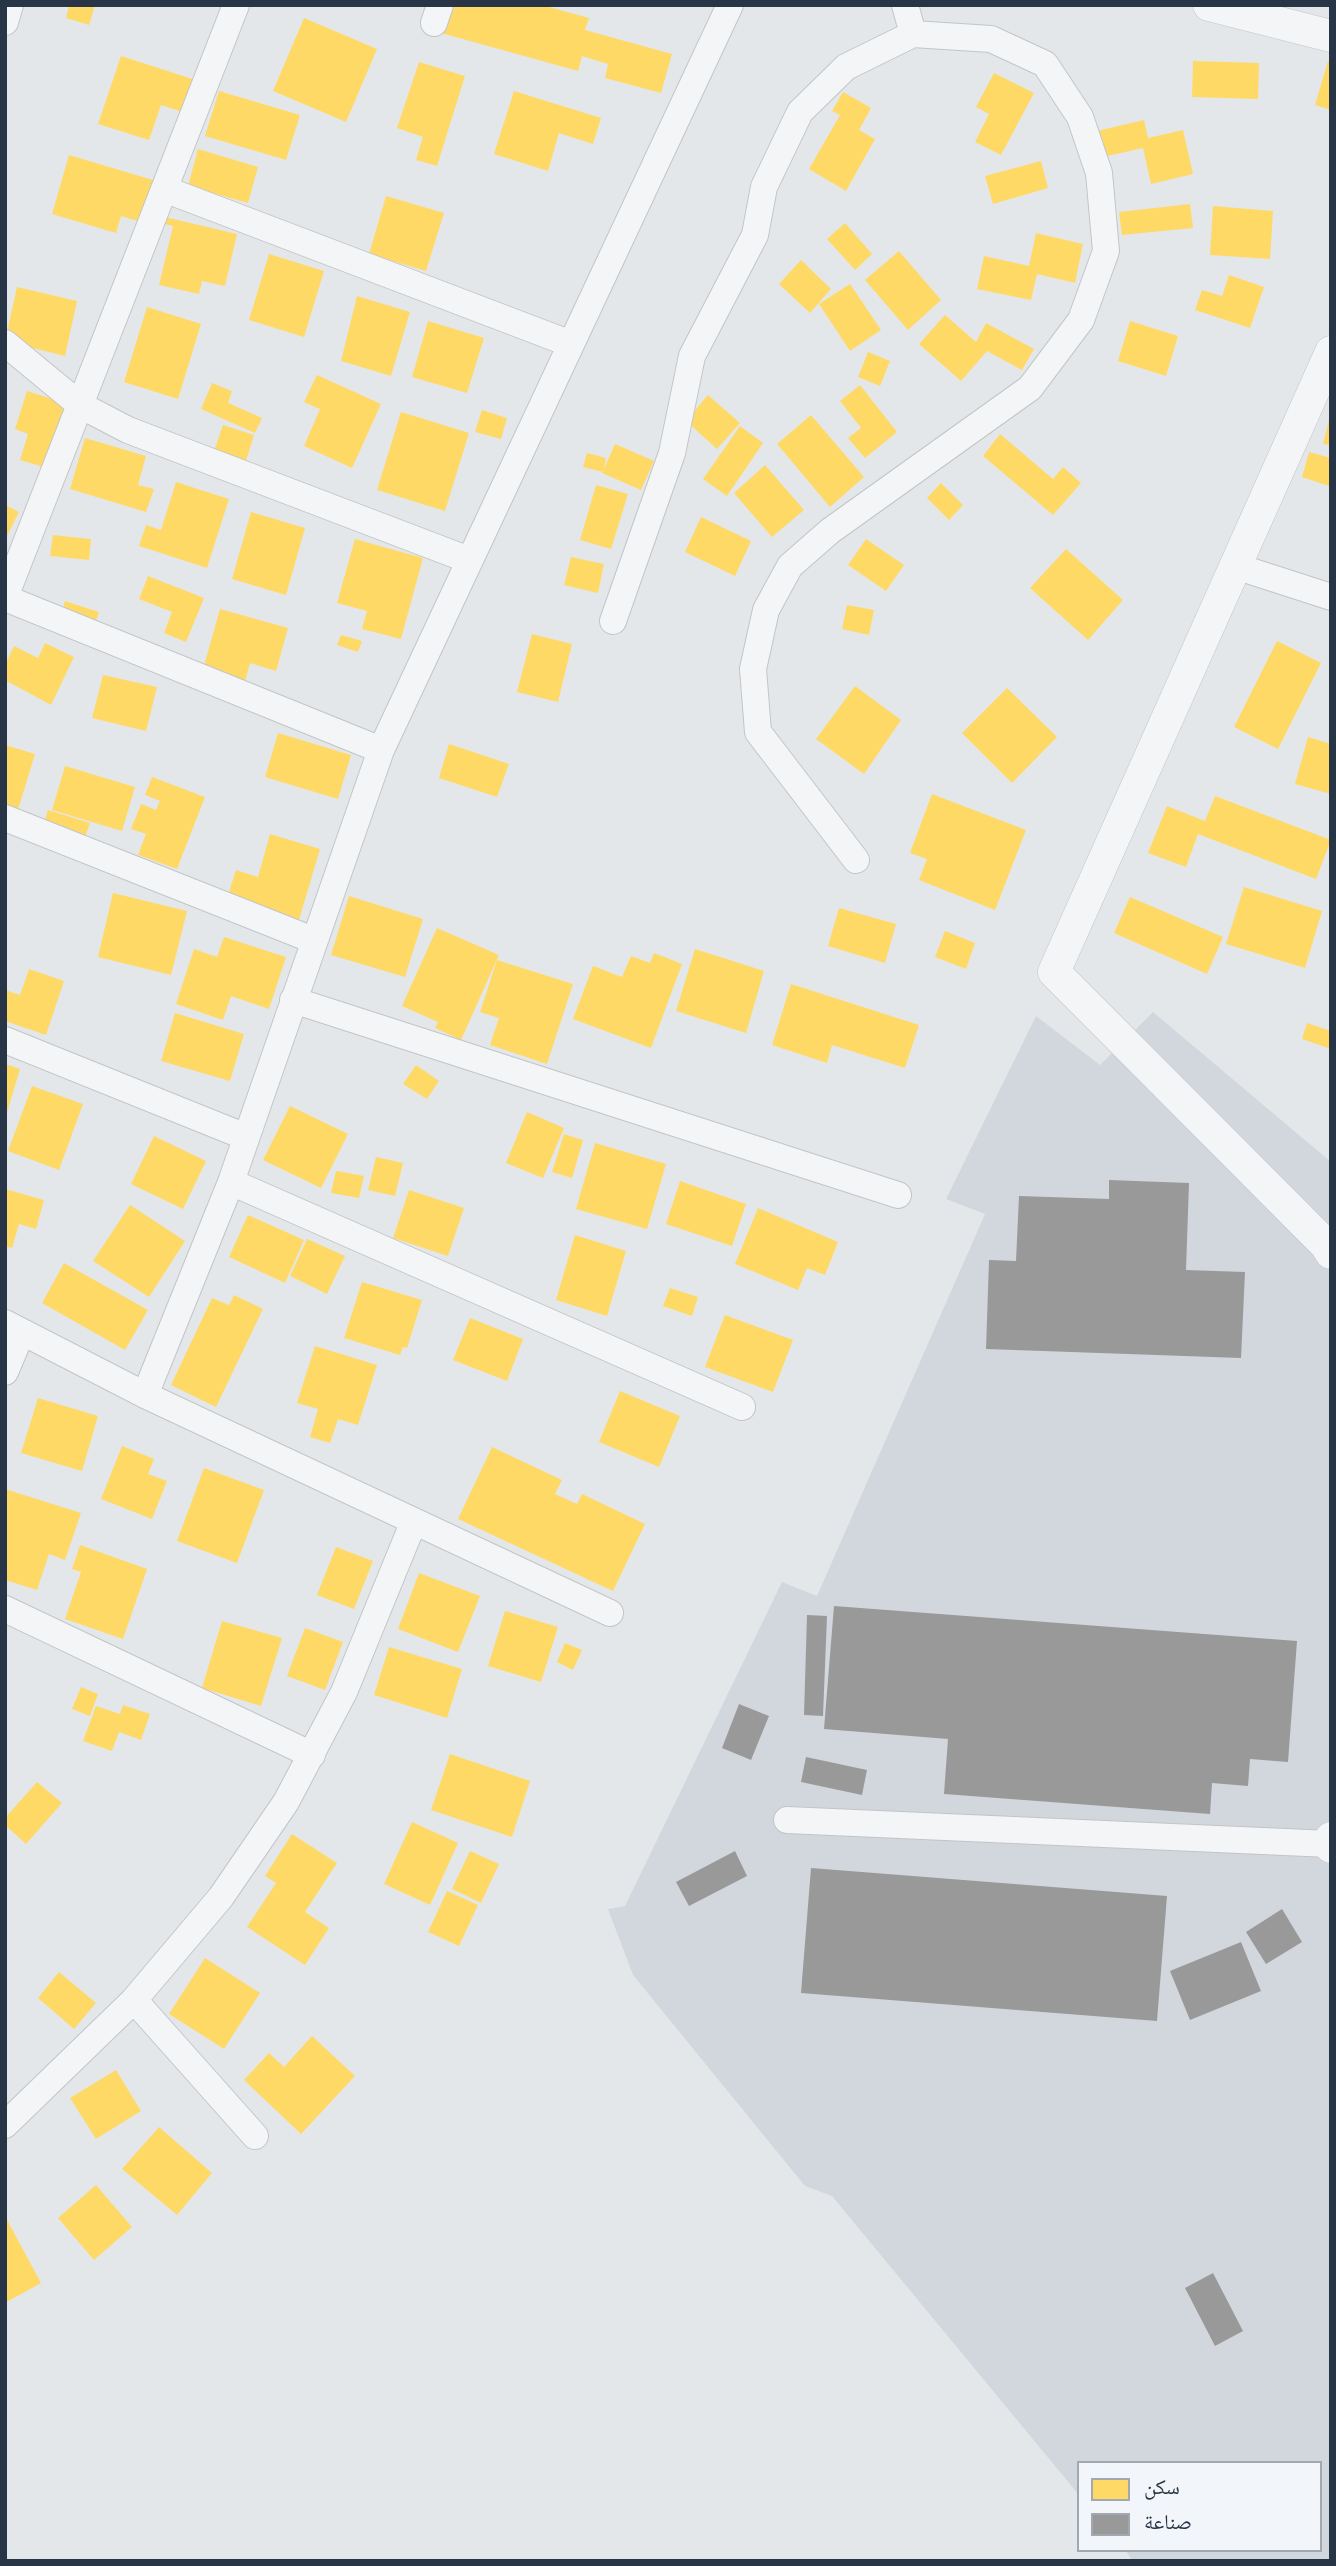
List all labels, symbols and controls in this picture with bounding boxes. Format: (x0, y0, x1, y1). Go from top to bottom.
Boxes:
legend (1077, 2461, 1322, 2552)
text: سكن (1144, 2474, 1180, 2500)
text: صناعة (1144, 2509, 1192, 2535)

